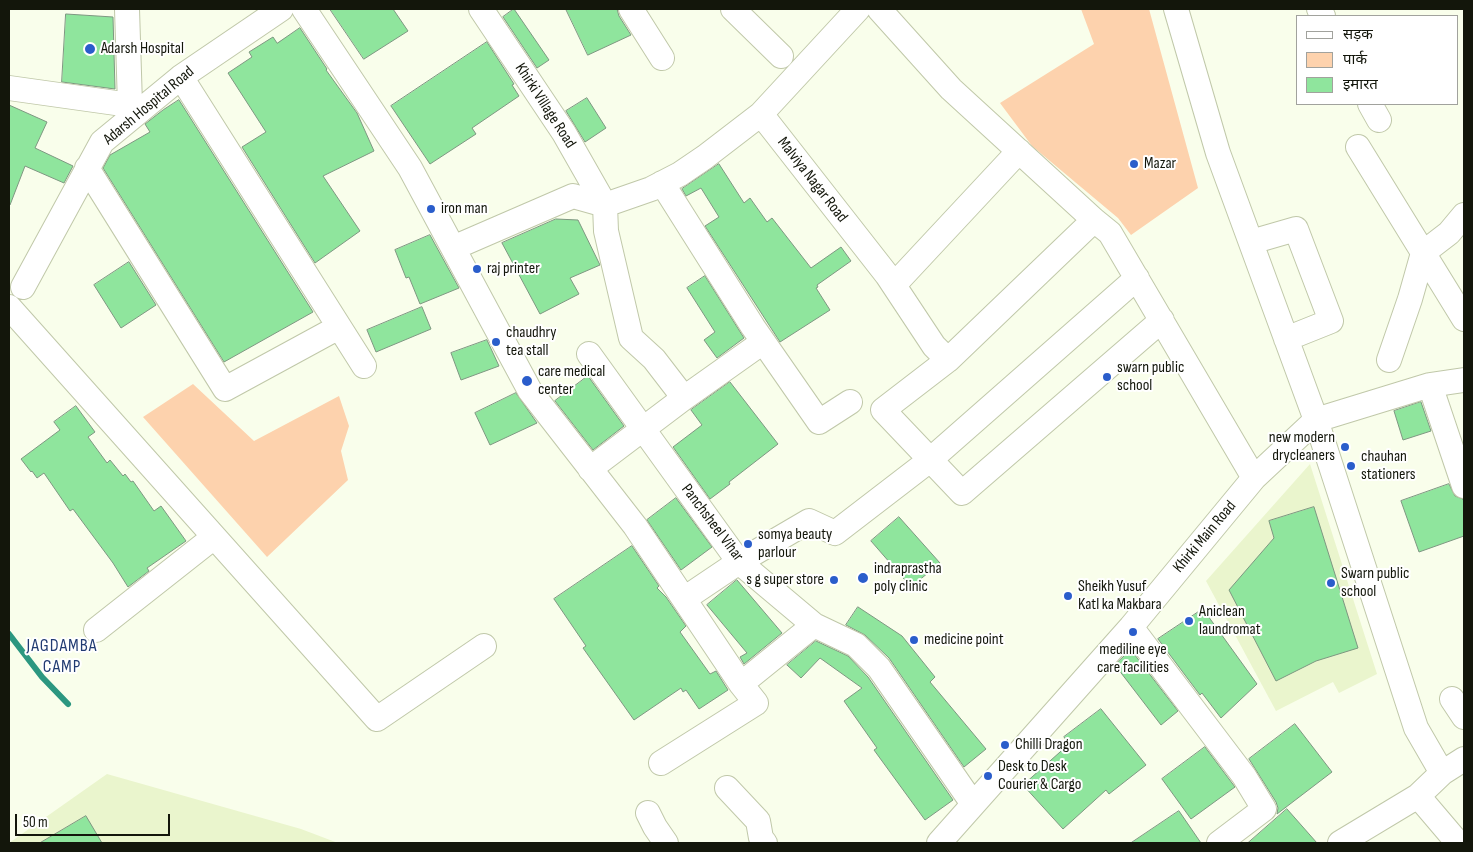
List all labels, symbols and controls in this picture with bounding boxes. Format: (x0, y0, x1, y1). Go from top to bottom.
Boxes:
legend (1296, 15, 1458, 105)
text: सड़क (1343, 25, 1373, 44)
place label: Adarsh Hospital (101, 39, 184, 59)
marker: Adarsh Hospital (83, 42, 97, 56)
text: पार्क (1343, 50, 1367, 69)
street label: Khirki Village Road (510, 60, 580, 152)
street label: Adarsh Hospital Road (100, 63, 198, 149)
text: इमारत (1343, 75, 1378, 94)
street label: Malviya Nagar Road (773, 134, 851, 226)
place label: Mazar (1144, 154, 1176, 174)
marker: Mazar (1128, 158, 1140, 170)
place label: iron man (441, 199, 488, 219)
marker: iron man (425, 203, 437, 215)
place label: raj printer (487, 259, 540, 279)
marker: raj printer (471, 263, 483, 275)
place label: chaudhry tea stall (506, 323, 557, 361)
marker: chaudhry tea stall (490, 336, 502, 348)
place label: swarn public school (1117, 358, 1184, 396)
place label: care medical center (538, 362, 605, 400)
marker: swarn public school (1101, 371, 1113, 383)
marker: care medical center (520, 374, 534, 388)
place label: new modern drycleaners (1269, 428, 1335, 466)
marker: new modern drycleaners (1339, 441, 1351, 453)
place label: chauhan stationers (1361, 447, 1416, 485)
marker: chauhan stationers (1345, 460, 1357, 472)
street label: Panchsheel Vihar (677, 481, 747, 565)
street label: Khirki Main Road (1169, 497, 1241, 577)
place label: somya beauty parlour (758, 525, 832, 563)
marker: somya beauty parlour (742, 538, 754, 550)
place label: indraprastha poly clinic (874, 559, 942, 597)
place label: Swarn public school (1341, 564, 1409, 602)
place label: s g super store (746, 570, 824, 590)
marker: indraprastha poly clinic (856, 571, 870, 585)
marker: s g super store (828, 574, 840, 586)
place label: Sheikh Yusuf Katl ka Makbara (1078, 577, 1162, 615)
marker: Swarn public school (1325, 577, 1337, 589)
marker: Sheikh Yusuf Katl ka Makbara (1062, 590, 1074, 602)
place label: Aniclean laundromat (1199, 602, 1261, 640)
marker: Aniclean laundromat (1183, 615, 1195, 627)
marker: mediline eye care facilities (1127, 626, 1139, 638)
place label: medicine point (924, 630, 1004, 650)
marker: medicine point (908, 634, 920, 646)
district label: JAGDAMBA CAMP (26, 635, 98, 678)
place label: mediline eye care facilities (1097, 640, 1169, 678)
place label: Chilli Dragon (1015, 735, 1083, 755)
marker: Chilli Dragon (999, 739, 1011, 751)
place label: Desk to Desk Courier & Cargo (998, 757, 1081, 795)
marker: Desk to Desk Courier & Cargo (982, 770, 994, 782)
scale bar (18, 804, 172, 836)
text: 50 m (23, 813, 48, 832)

